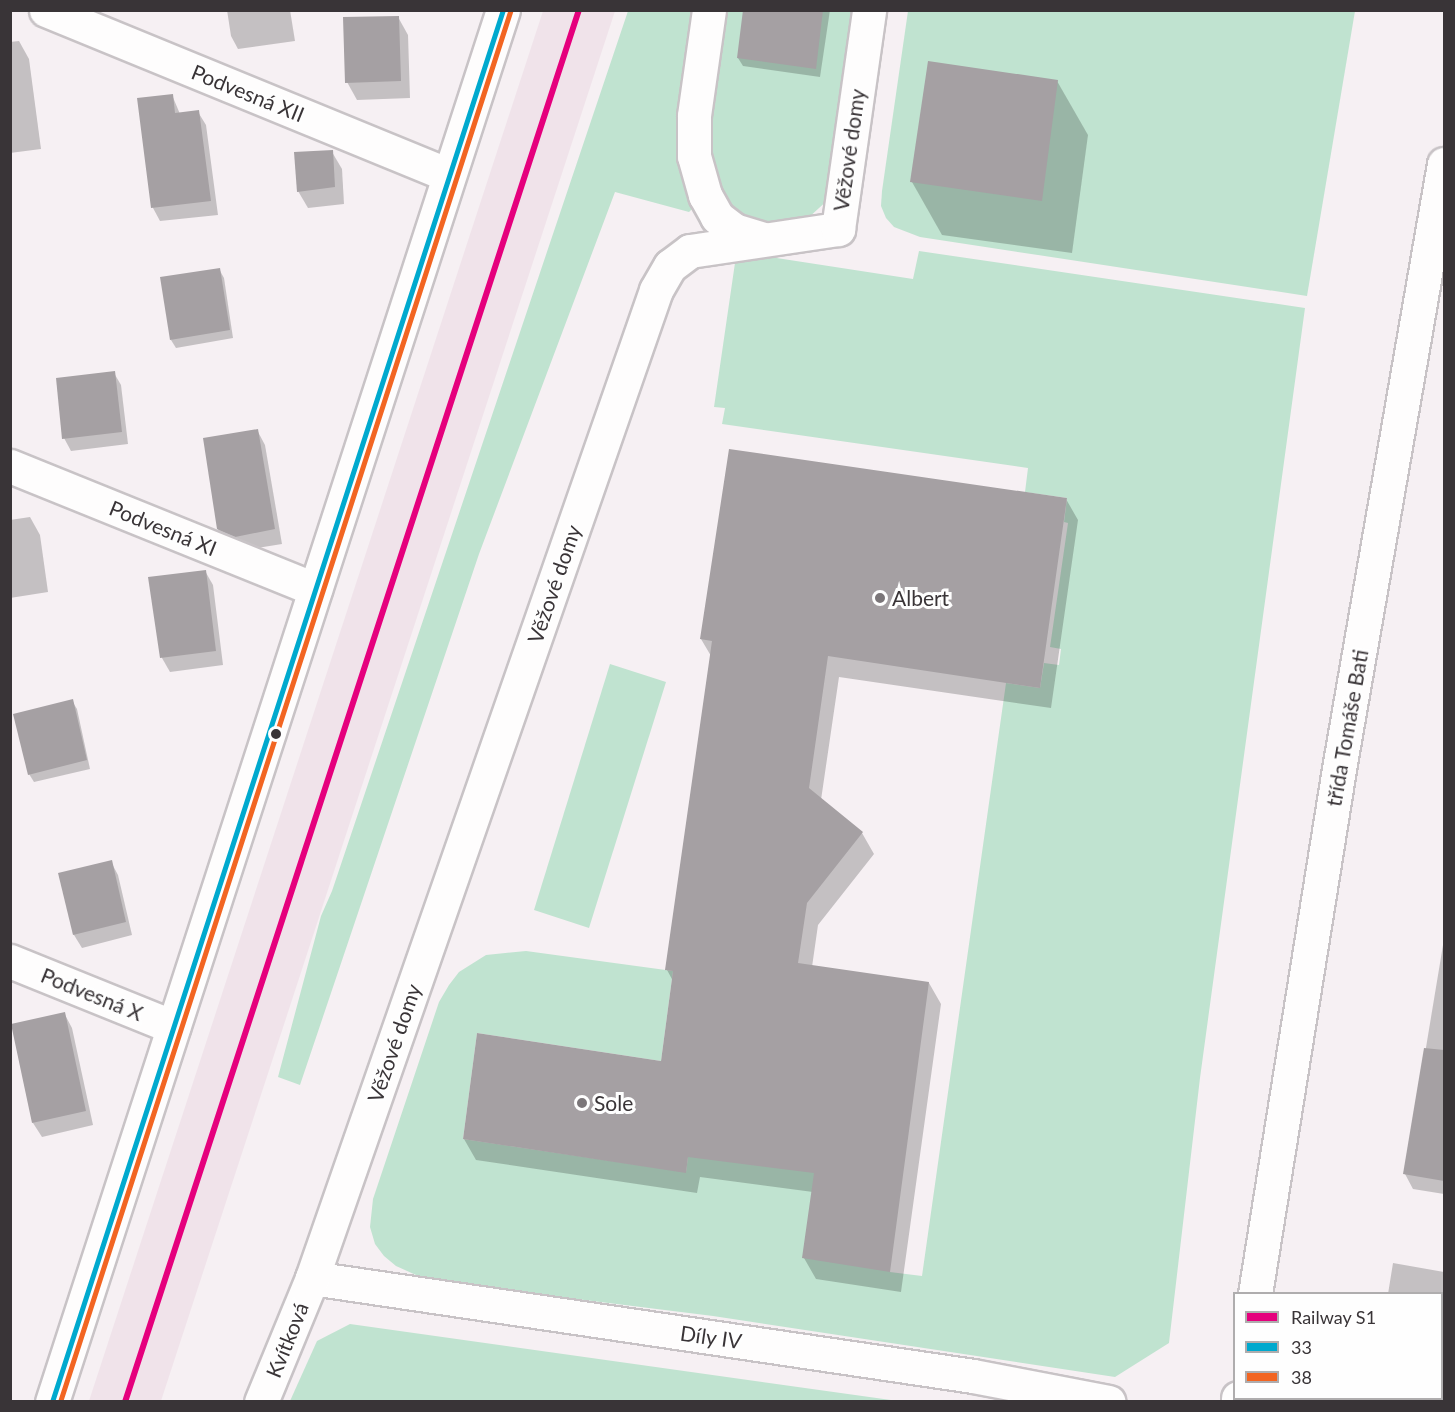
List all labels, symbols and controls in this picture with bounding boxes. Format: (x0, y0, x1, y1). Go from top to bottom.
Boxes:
street label: Podvesná XII (188, 59, 308, 127)
street label: Věžové domy (828, 87, 870, 213)
street label: Podvesná XI (106, 495, 220, 561)
street label: Věžové domy (522, 522, 586, 646)
place label: Albert (892, 585, 949, 611)
marker: Albert (873, 591, 887, 605)
street label: třída Tomáše Bati (1321, 647, 1373, 809)
unlabelled marker (270, 728, 282, 740)
street label: Podvesná X (37, 962, 147, 1026)
street label: Věžové domy (362, 981, 426, 1105)
place label: Sole (594, 1090, 633, 1116)
marker: Sole (575, 1096, 589, 1110)
legend (1233, 1292, 1443, 1400)
street label: Kvítková (261, 1299, 313, 1381)
text: Railway S1 (1291, 1306, 1376, 1328)
street label: Díly IV (678, 1320, 744, 1354)
text: 33 (1291, 1336, 1312, 1358)
text: 38 (1291, 1366, 1312, 1388)

